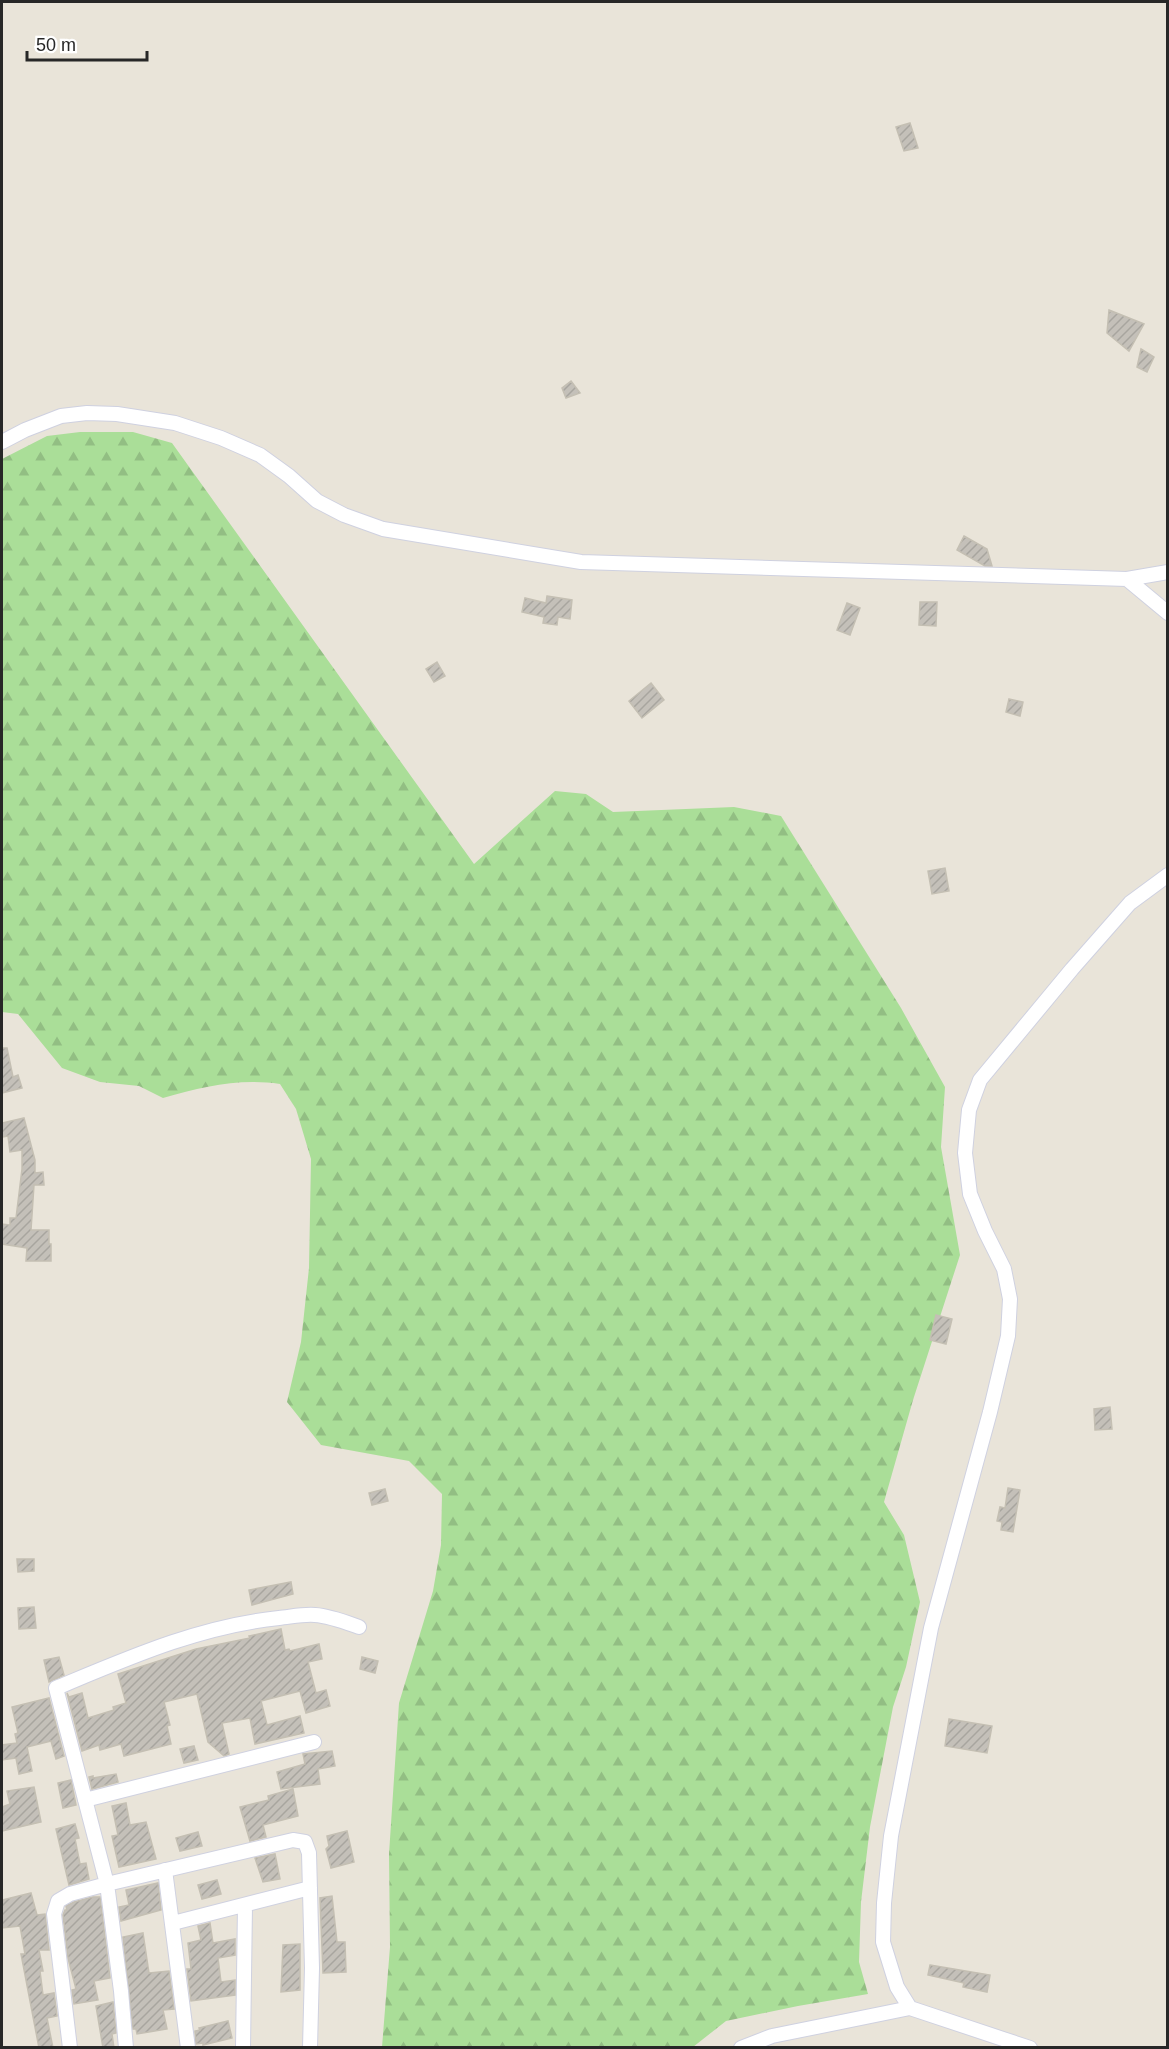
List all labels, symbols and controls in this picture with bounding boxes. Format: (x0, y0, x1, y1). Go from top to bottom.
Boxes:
scale bar (27, 24, 147, 62)
text: 50 m (36, 35, 76, 55)

